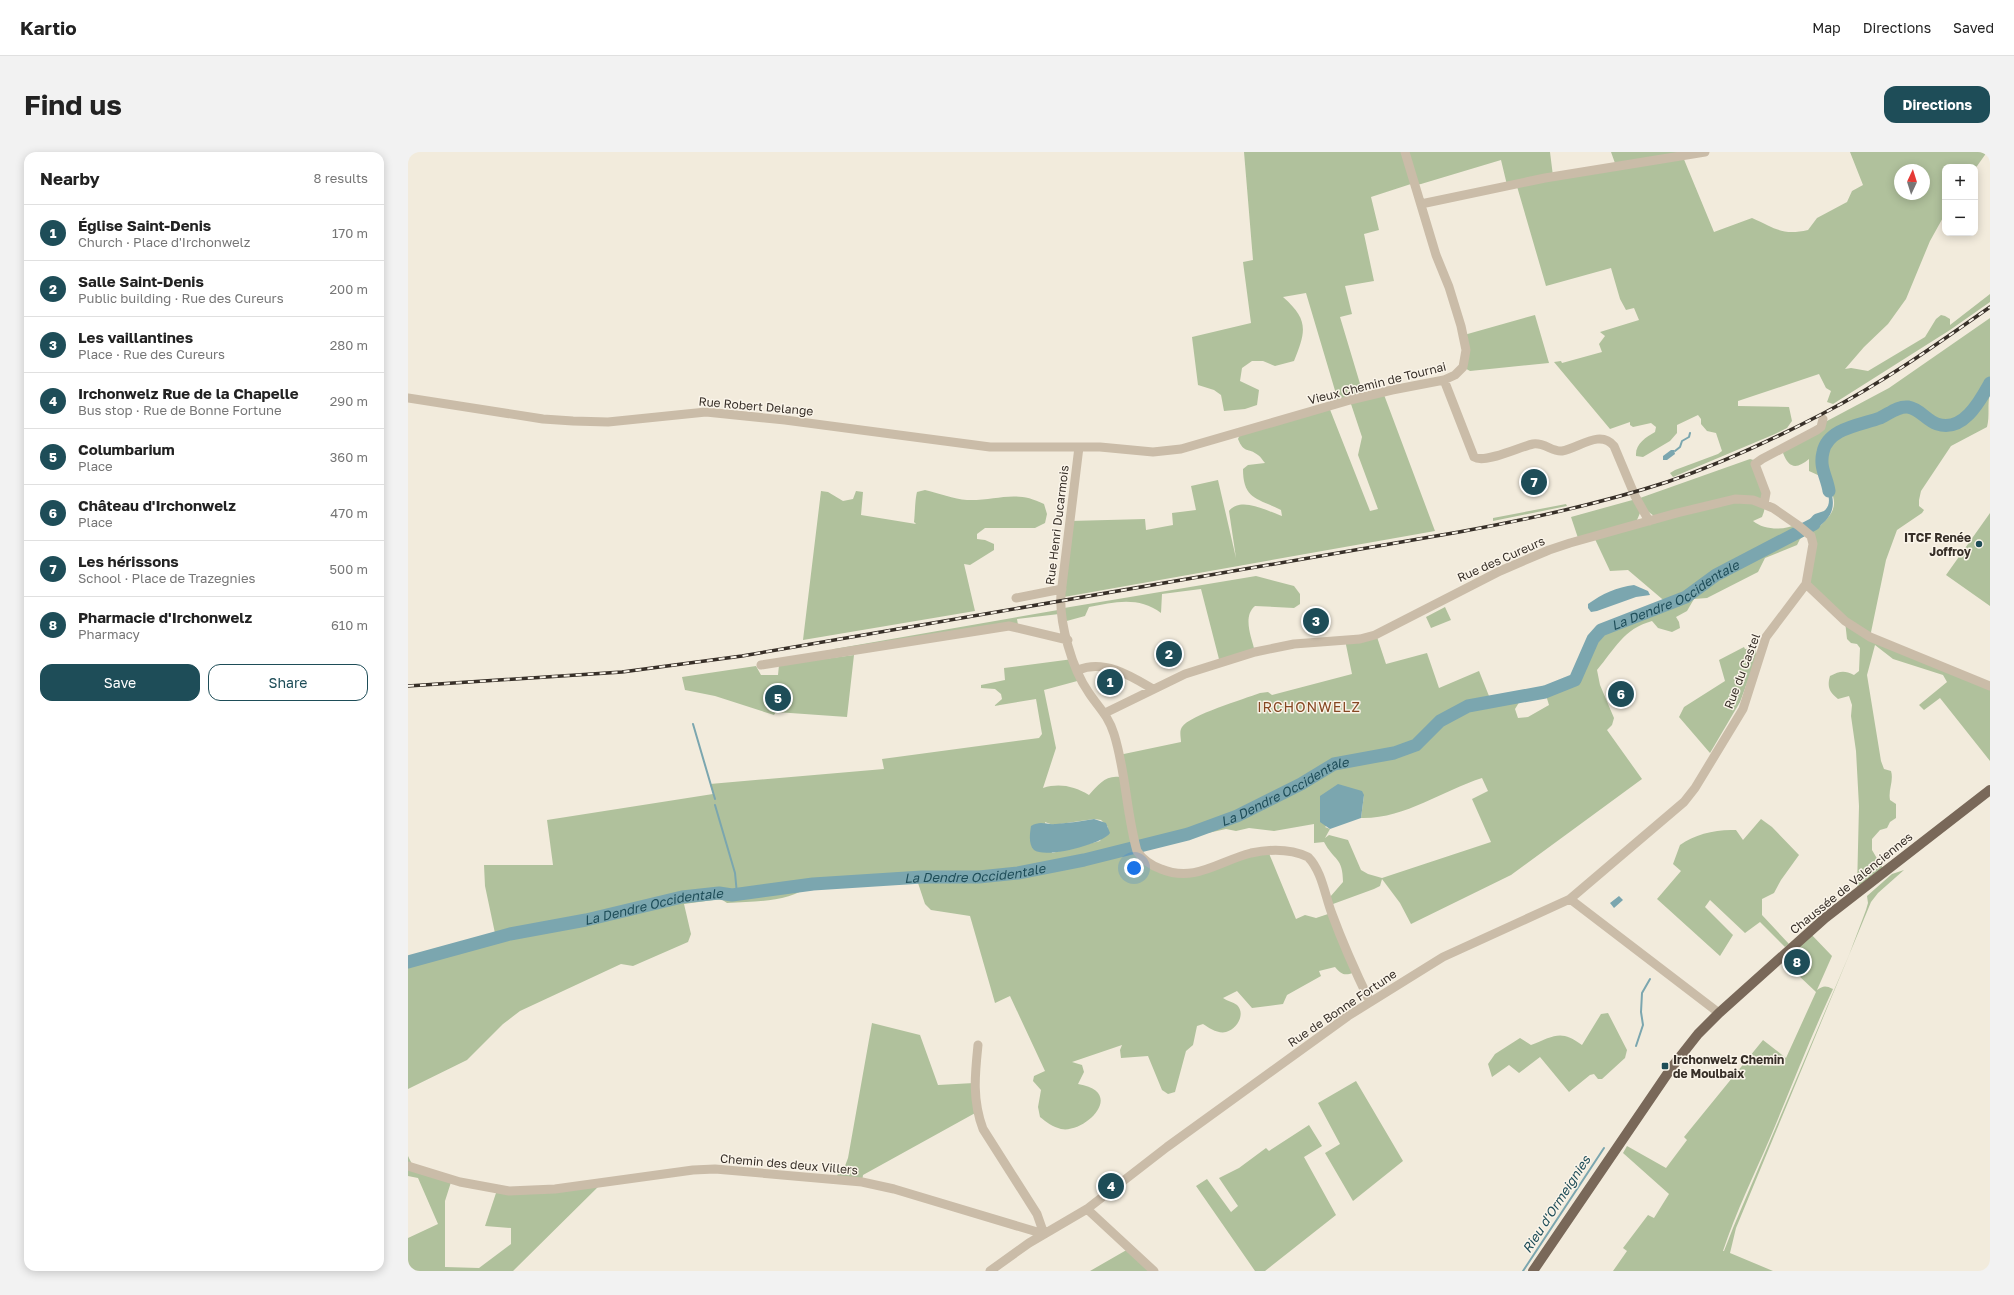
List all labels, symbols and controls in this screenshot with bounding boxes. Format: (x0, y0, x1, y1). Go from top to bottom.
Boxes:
text: Kartio (20, 16, 77, 39)
text: Map (1812, 19, 1841, 36)
text: Directions (1863, 19, 1931, 36)
text: Saved (1953, 19, 1994, 36)
button: Directions (1884, 86, 1990, 123)
text: Find us (24, 88, 122, 121)
north arrow (1894, 164, 1930, 200)
map controls (1942, 164, 1978, 236)
button: + (1942, 164, 1978, 200)
text: Nearby (40, 168, 100, 189)
text: 8 results (314, 170, 368, 186)
button: − (1942, 200, 1978, 236)
text: Église Saint-Denis (78, 216, 211, 234)
text: 1 (50, 225, 56, 241)
text: 170 m (332, 225, 368, 241)
text: Church · Place d'Irchonwelz (78, 234, 251, 250)
text: Salle Saint-Denis (78, 272, 204, 290)
text: 2 (49, 281, 57, 297)
text: 200 m (330, 281, 368, 297)
text: Public building · Rue des Cureurs (78, 290, 284, 306)
text: Les vaillantines (78, 328, 193, 346)
text: 3 (49, 337, 57, 353)
text: 280 m (330, 337, 368, 353)
text: Place · Rue des Cureurs (78, 346, 225, 362)
street label: Vieux Chemin de Tournai (1306, 359, 1448, 407)
text: Irchonwelz Rue de la Chapelle (78, 384, 299, 402)
text: 4 (49, 393, 57, 409)
text: 290 m (330, 393, 368, 409)
street label: Rue Robert Delange (698, 394, 814, 418)
text: Bus stop · Rue de Bonne Fortune (78, 402, 282, 418)
text: Columbarium (78, 440, 175, 458)
text: 5 (49, 449, 57, 465)
text: 360 m (330, 449, 368, 465)
text: Place (78, 458, 113, 474)
street label: Rue Henri Ducarmois (1042, 464, 1072, 586)
pin: 7 (1521, 467, 1547, 497)
text: Château d'Irchonwelz (78, 496, 236, 514)
text: 6 (49, 505, 57, 521)
text: 470 m (330, 505, 368, 521)
text: Place (78, 514, 113, 530)
place label: ITCF Renée Joffroy (1904, 530, 1972, 559)
street label: Rue des Cureurs (1455, 533, 1547, 585)
marker: ITCF Renée Joffroy (1974, 539, 1984, 549)
text: Les hérissons (78, 552, 179, 570)
water label: La Dendre Occidentale (1609, 556, 1743, 633)
text: 7 (49, 561, 57, 577)
text: 500 m (330, 561, 368, 577)
text: School · Place de Trazegnies (78, 570, 256, 586)
pin: 3 (1303, 606, 1329, 636)
text: Pharmacie d'Irchonwelz (78, 608, 252, 626)
text: 8 (49, 617, 57, 633)
text: 610 m (331, 617, 368, 633)
text: Pharmacy (78, 626, 140, 642)
street label: Rue du Castel (1721, 631, 1763, 711)
pin: 2 (1156, 639, 1182, 669)
button: Save (40, 664, 200, 701)
button: Share (208, 664, 368, 701)
pin: 1 (1097, 667, 1123, 697)
pin: 6 (1608, 679, 1634, 709)
pin: 5 (765, 683, 791, 713)
district label: IRCHONWELZ (1257, 698, 1361, 715)
water label: La Dendre Occidentale (1219, 753, 1351, 829)
street label: Chaussée de Valenciennes (1787, 829, 1915, 937)
your location (1124, 858, 1144, 878)
water label: La Dendre Occidentale (904, 860, 1048, 886)
water label: La Dendre Occidentale (582, 884, 725, 928)
pin: 8 (1784, 947, 1810, 977)
street label: Rue de Bonne Fortune (1285, 966, 1399, 1050)
place label: Irchonwelz Chemin de Moulbaix (1673, 1052, 1784, 1081)
marker: Irchonwelz Chemin de Moulbaix (1660, 1061, 1670, 1071)
street label: Chemin des deux Villers (719, 1150, 859, 1178)
water label: Rieu d'Ormeignies (1519, 1151, 1594, 1256)
pin: 4 (1098, 1171, 1124, 1201)

